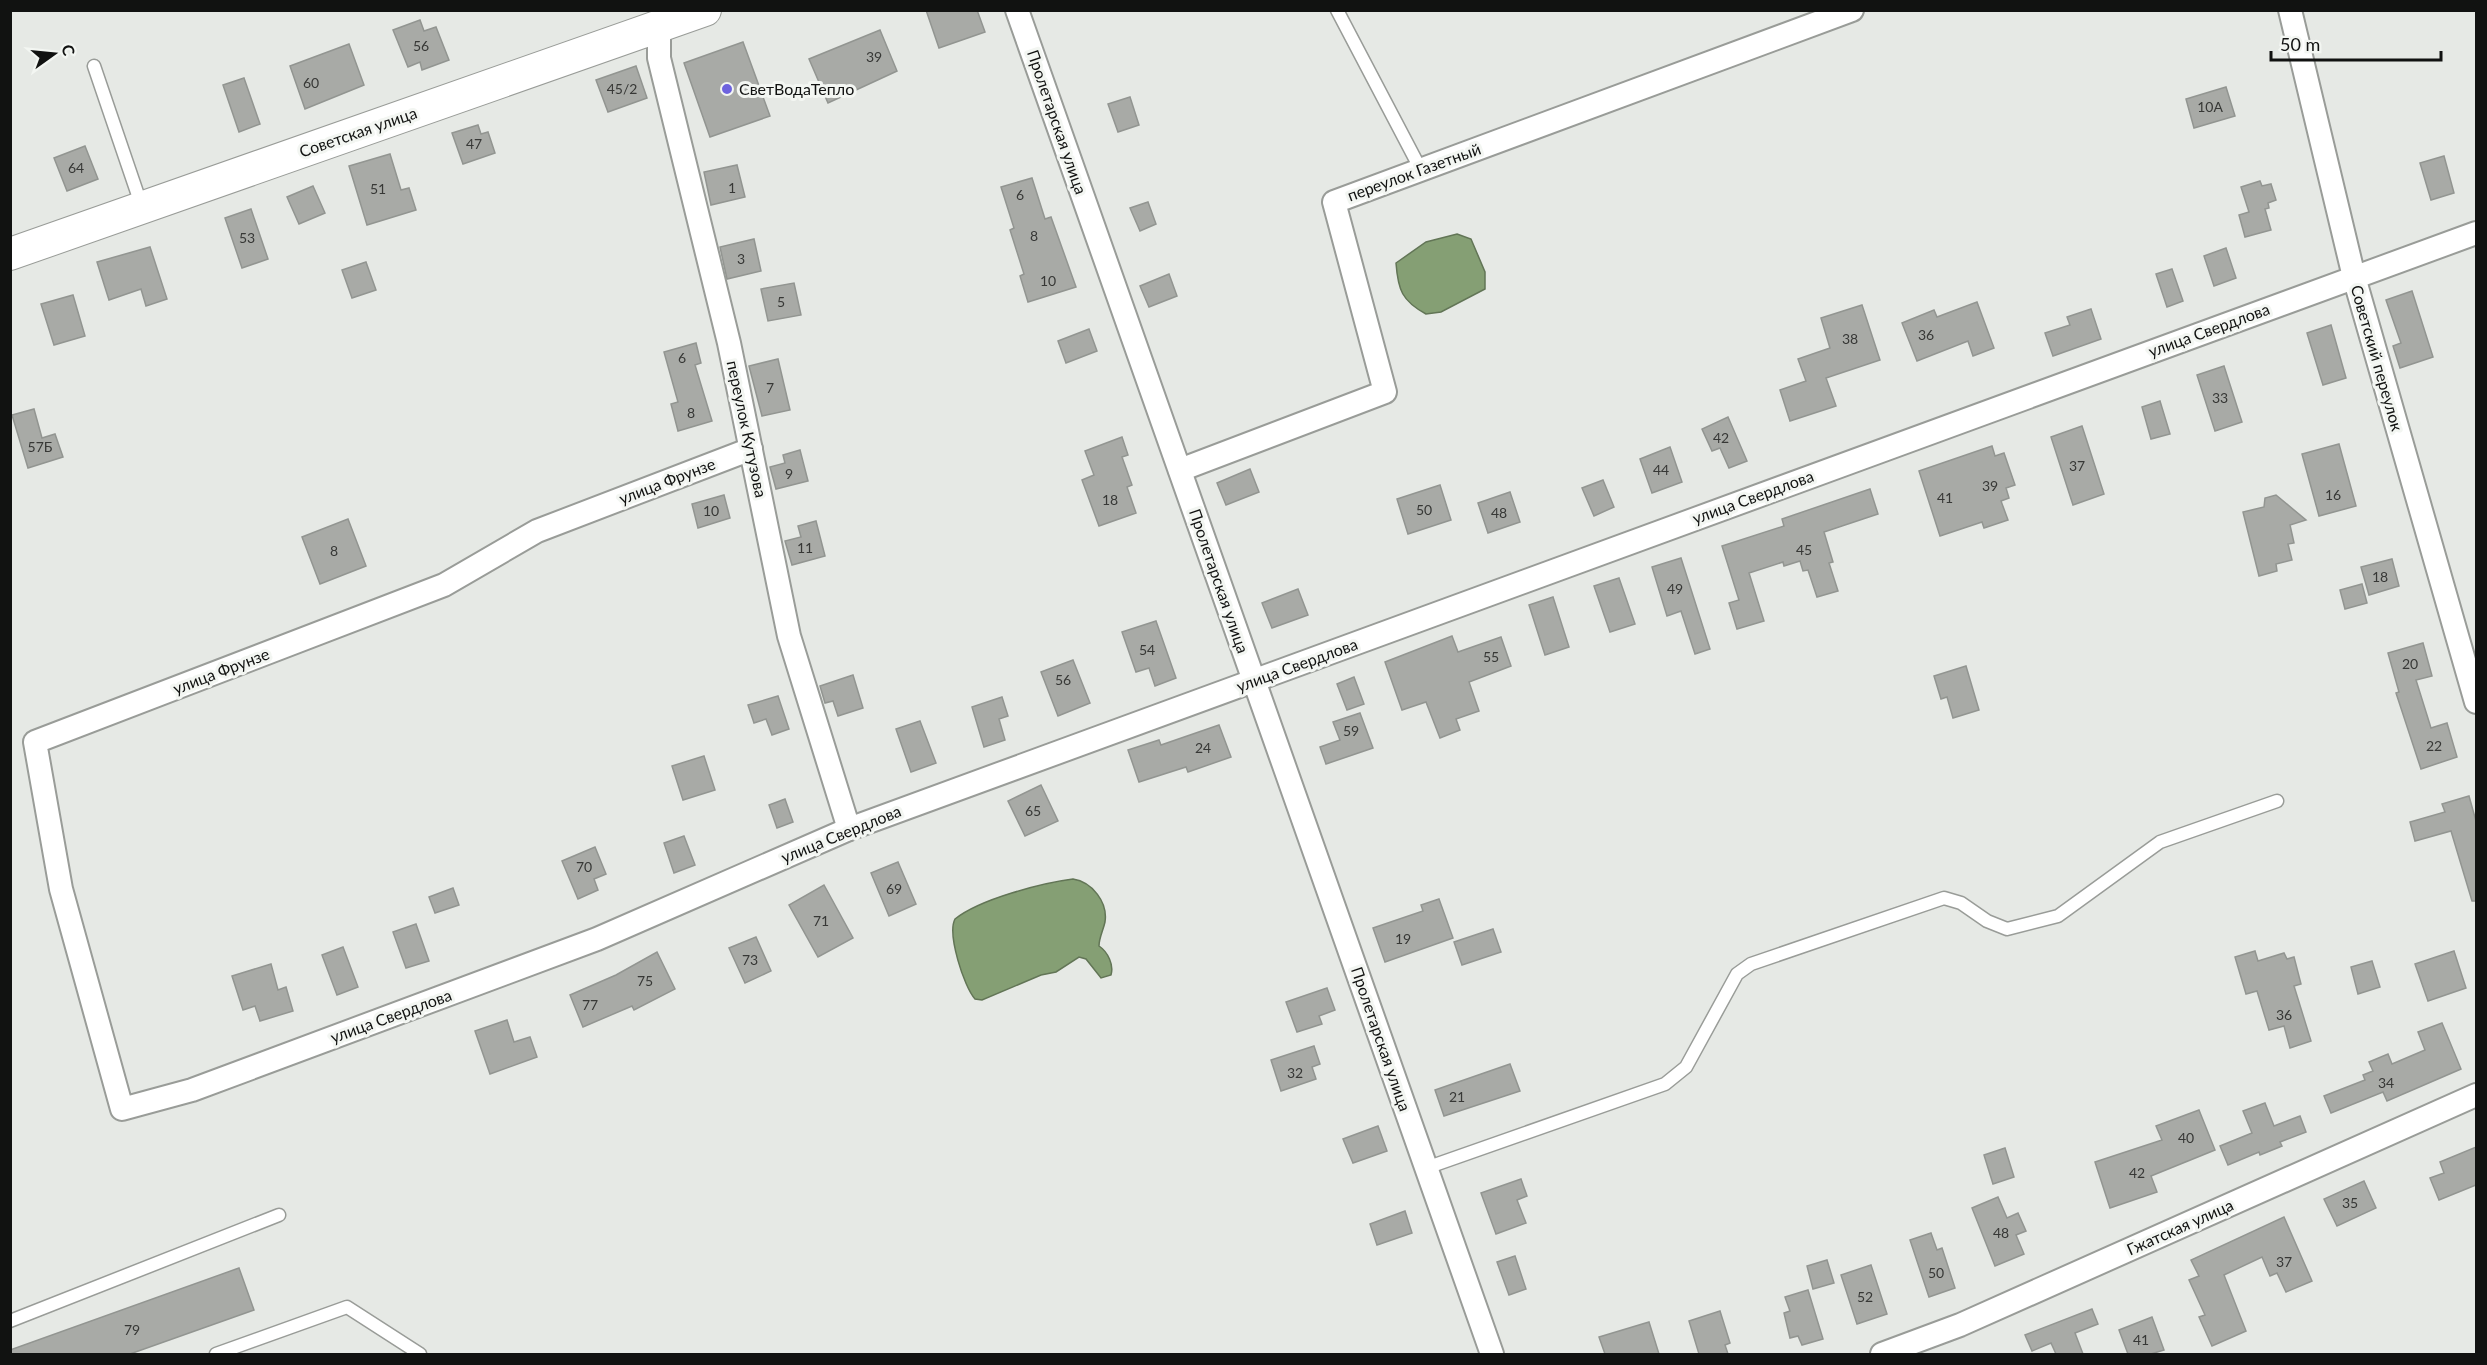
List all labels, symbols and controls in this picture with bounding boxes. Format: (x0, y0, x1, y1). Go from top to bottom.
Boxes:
north arrow (24, 24, 84, 84)
scale bar (2271, 24, 2440, 62)
text: 50 m (2280, 33, 2320, 55)
house number: 56 (413, 37, 429, 54)
text: С (58, 42, 80, 58)
street label: Пролетарская улица (1024, 47, 1091, 197)
house number: 39 (866, 48, 882, 65)
house number: 60 (303, 74, 319, 91)
place label: СветВодаТепло (739, 79, 854, 98)
house number: 45/2 (607, 80, 637, 97)
marker: СветВодаТепло (720, 82, 734, 96)
house number: 10А (2197, 98, 2223, 115)
street label: Советская улица (296, 102, 419, 161)
house number: 47 (466, 135, 482, 152)
street label: переулок Газетный (1345, 139, 1483, 204)
house number: 64 (68, 159, 84, 176)
house number: 1 (728, 179, 736, 196)
house number: 51 (370, 180, 386, 197)
house number: 6 (1016, 186, 1024, 203)
house number: 8 (1030, 227, 1038, 244)
house number: 53 (239, 229, 255, 246)
house number: 3 (737, 250, 745, 267)
house number: 10 (1040, 272, 1056, 289)
street label: Советский переулок (2348, 283, 2408, 434)
house number: 5 (777, 293, 785, 310)
street label: улица Свердлова (2146, 299, 2272, 360)
house number: 36 (1918, 326, 1934, 343)
house number: 38 (1842, 330, 1858, 347)
house number: 6 (678, 349, 686, 366)
street label: переулок Кутузова (724, 359, 771, 499)
house number: 7 (766, 379, 774, 396)
house number: 33 (2212, 389, 2228, 406)
house number: 8 (687, 404, 695, 421)
house number: 42 (1713, 429, 1729, 446)
house number: 57Б (28, 438, 53, 455)
street label: улица Фрунзе (616, 453, 718, 508)
house number: 37 (2069, 457, 2085, 474)
house number: 44 (1653, 461, 1669, 478)
house number: 9 (785, 465, 793, 482)
street label: улица Свердлова (1690, 466, 1816, 527)
house number: 39 (1982, 477, 1998, 494)
house number: 16 (2325, 486, 2341, 503)
house number: 41 (1937, 489, 1953, 506)
house number: 18 (1102, 491, 1118, 508)
house number: 50 (1416, 501, 1432, 518)
house number: 10 (703, 502, 719, 519)
house number: 48 (1491, 504, 1507, 521)
street label: Пролетарская улица (1186, 506, 1253, 656)
house number: 11 (797, 539, 813, 556)
house number: 45 (1796, 541, 1812, 558)
house number: 8 (330, 542, 338, 559)
house number: 18 (2372, 568, 2388, 585)
house number: 49 (1667, 580, 1683, 597)
street label: улица Свердлова (1234, 634, 1360, 695)
house number: 54 (1139, 641, 1155, 658)
street label: улица Фрунзе (170, 643, 272, 698)
house number: 55 (1483, 648, 1499, 665)
house number: 20 (2402, 655, 2418, 672)
house number: 56 (1055, 671, 1071, 688)
house number: 59 (1343, 722, 1359, 739)
house number: 22 (2426, 737, 2442, 754)
house number: 24 (1195, 739, 1211, 756)
street label: улица Свердлова (778, 801, 904, 866)
house number: 65 (1025, 802, 1041, 819)
house number: 70 (576, 858, 592, 875)
house number: 69 (886, 880, 902, 897)
house number: 71 (813, 912, 829, 929)
house number: 19 (1395, 930, 1411, 947)
house number: 73 (742, 951, 758, 968)
street label: Пролетарская улица (1348, 964, 1415, 1114)
house number: 75 (637, 972, 653, 989)
street label: улица Свердлова (328, 985, 454, 1046)
house number: 77 (582, 996, 598, 1013)
house number: 36 (2276, 1006, 2292, 1023)
house number: 32 (1287, 1064, 1303, 1081)
house number: 34 (2378, 1074, 2394, 1091)
house number: 21 (1449, 1088, 1465, 1105)
house number: 40 (2178, 1129, 2194, 1146)
house number: 42 (2129, 1164, 2145, 1181)
house number: 35 (2342, 1194, 2358, 1211)
street label: Гжатская улица (2124, 1195, 2236, 1259)
house number: 48 (1993, 1224, 2009, 1241)
house number: 37 (2276, 1253, 2292, 1270)
house number: 50 (1928, 1264, 1944, 1281)
house number: 52 (1857, 1288, 1873, 1305)
house number: 79 (124, 1321, 140, 1338)
house number: 41 (2133, 1331, 2149, 1348)

